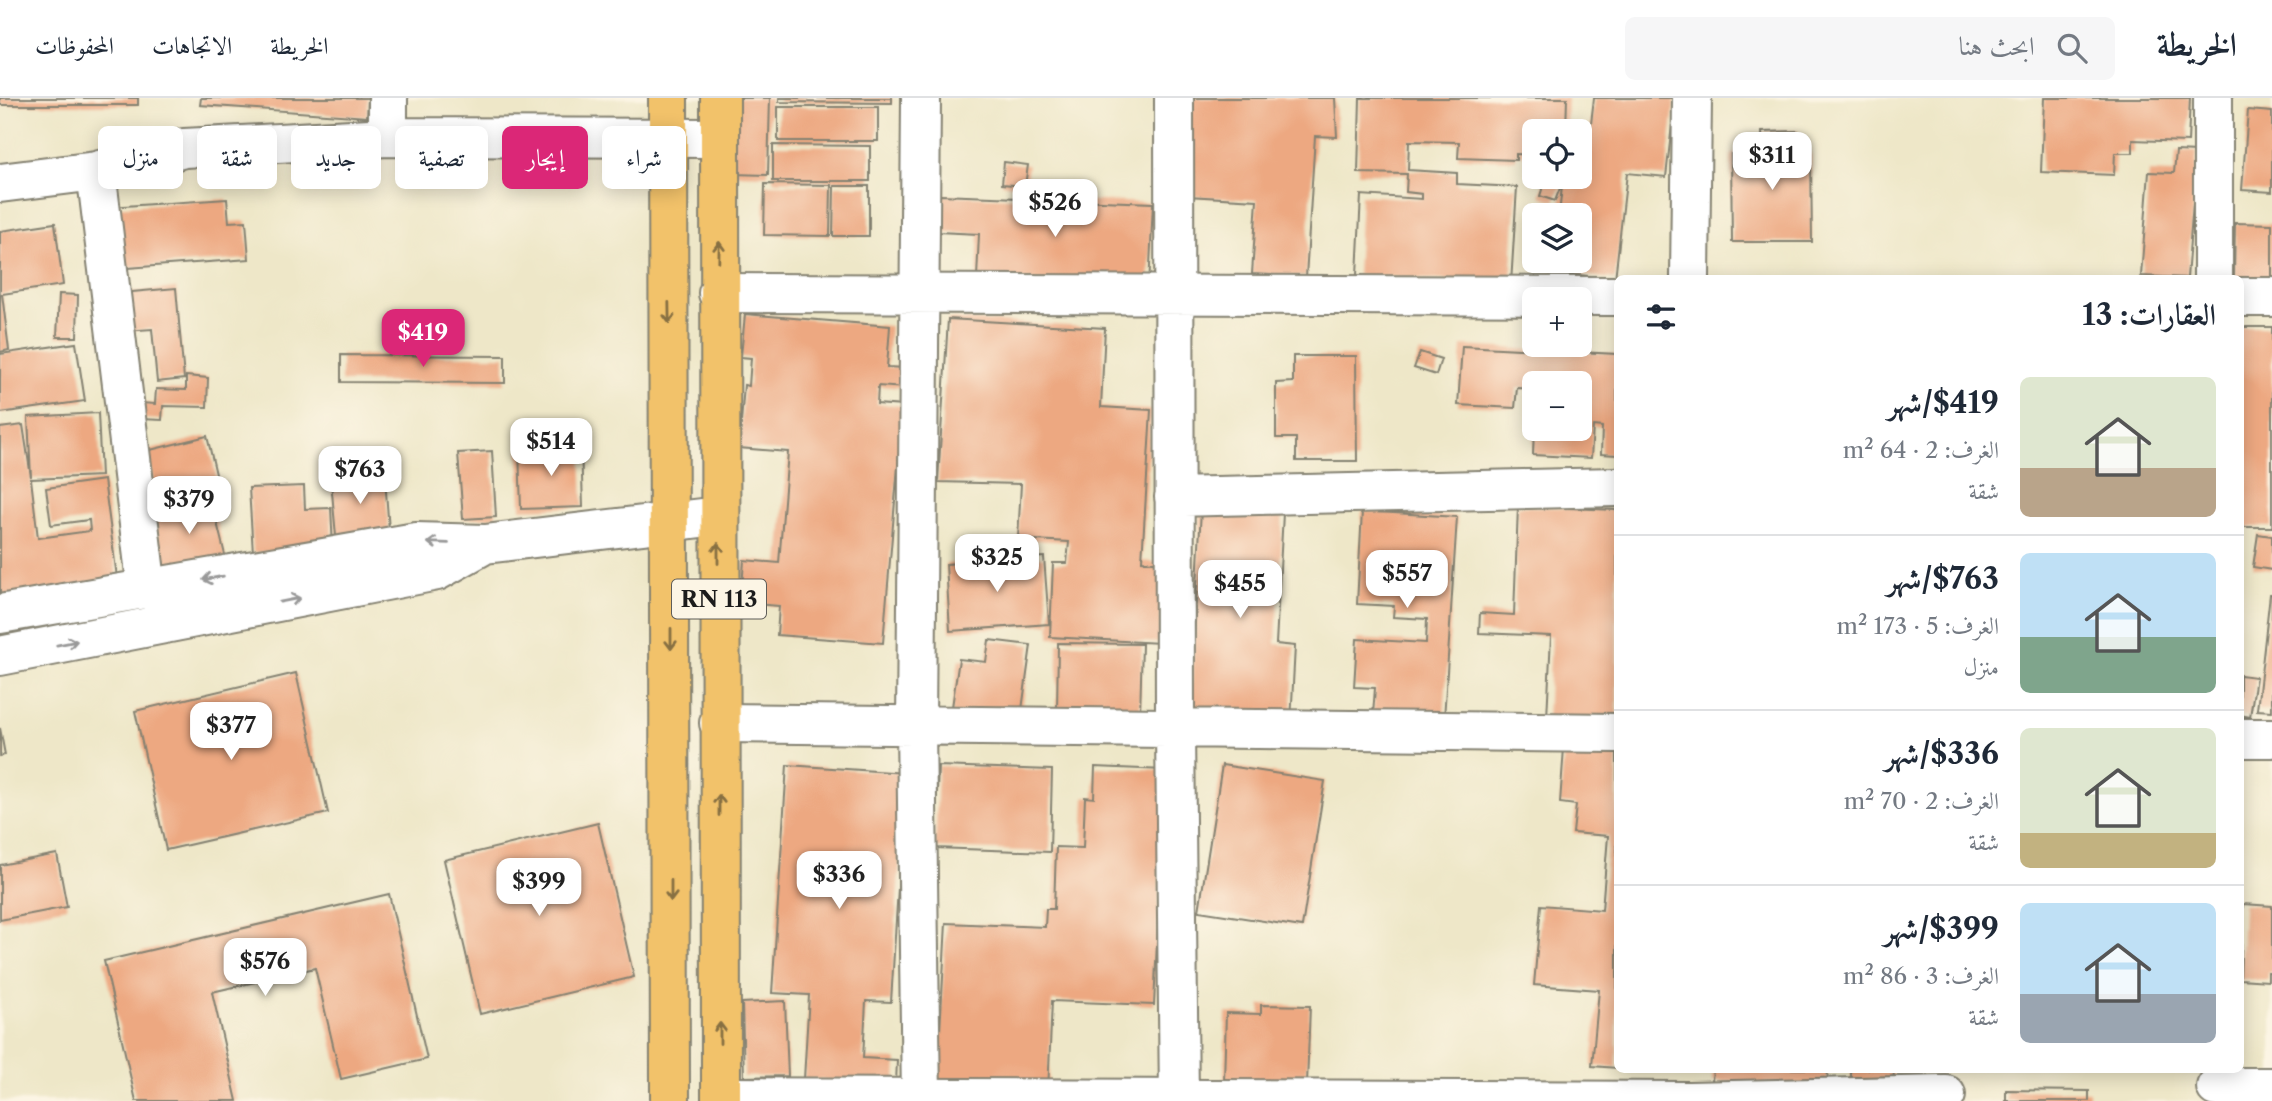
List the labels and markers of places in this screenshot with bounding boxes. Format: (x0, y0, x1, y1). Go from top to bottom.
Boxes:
pin: $311 (1731, 132, 1813, 192)
pin: $526 (1014, 180, 1096, 239)
pin: $419 (382, 310, 464, 369)
pin: $514 (510, 418, 592, 478)
pin: $763 (319, 446, 401, 506)
pin: $379 (148, 476, 230, 536)
pin: $325 (956, 534, 1038, 594)
pin: $557 (1366, 550, 1448, 610)
pin: $455 (1199, 560, 1281, 620)
pin: $377 (190, 702, 272, 762)
pin: $336 (798, 852, 880, 911)
pin: $399 (498, 858, 580, 918)
pin: $576 (224, 939, 306, 998)

